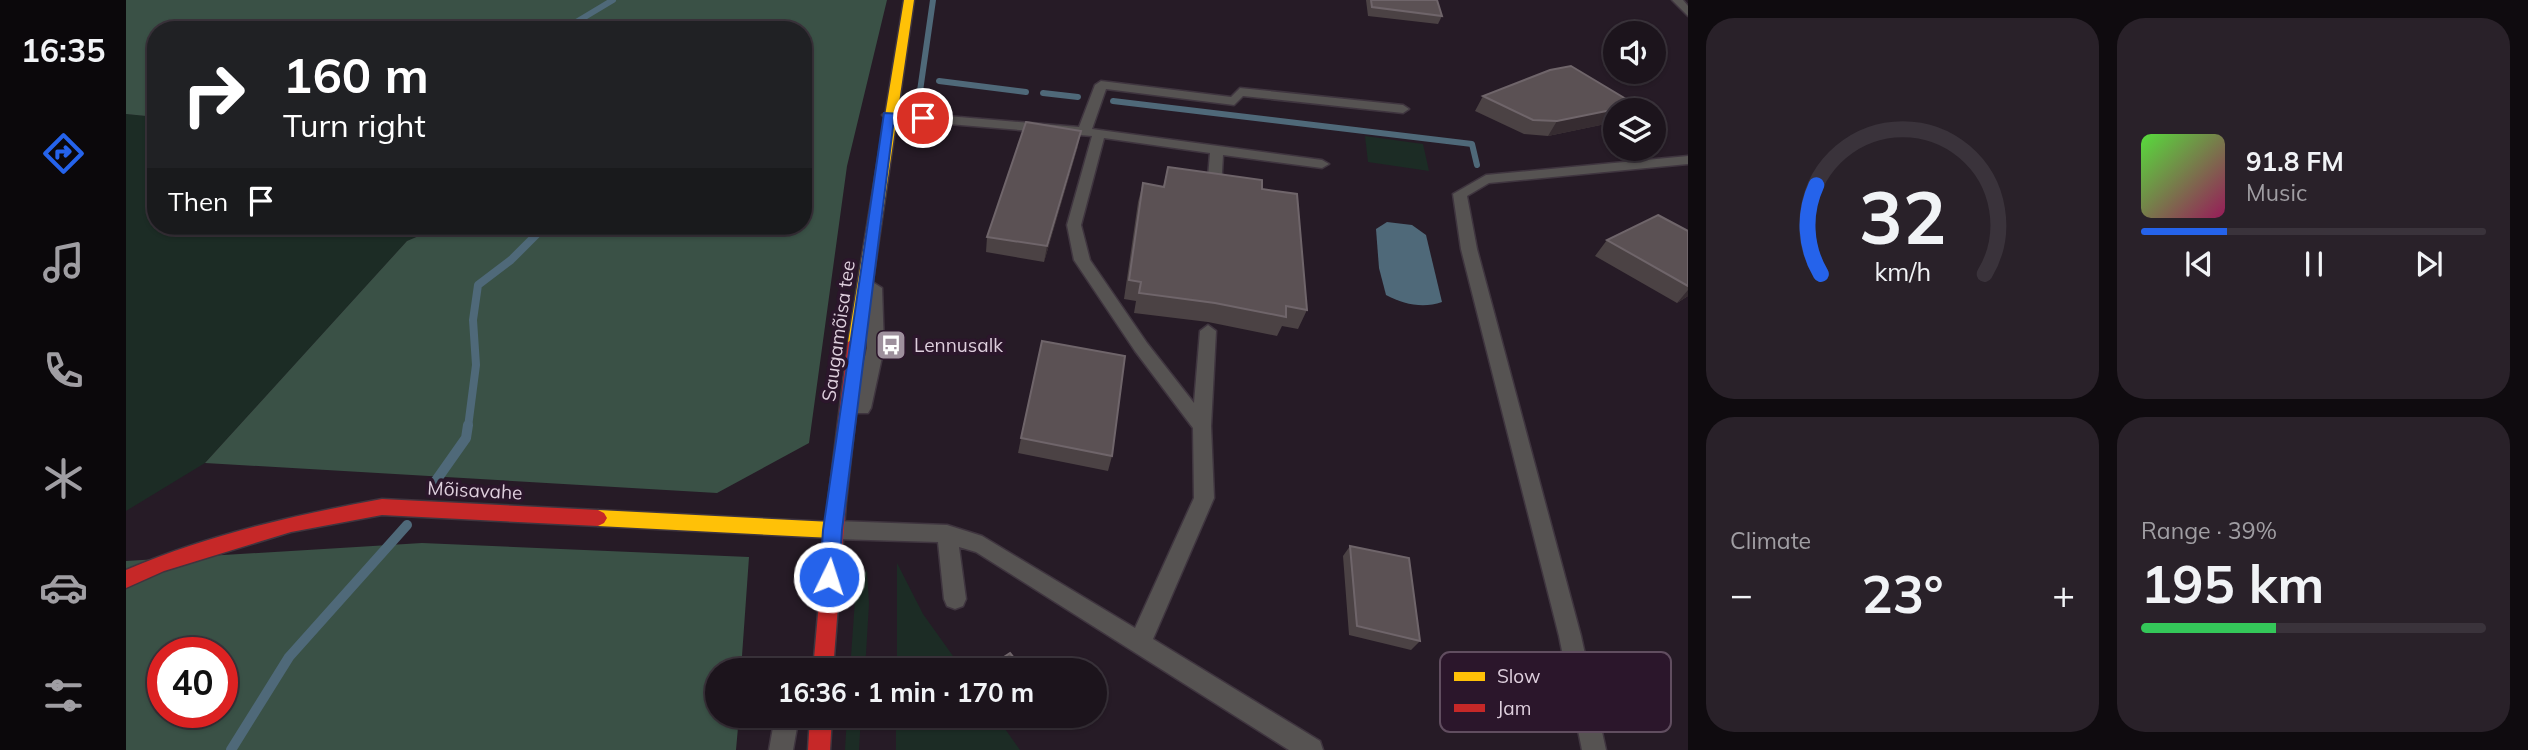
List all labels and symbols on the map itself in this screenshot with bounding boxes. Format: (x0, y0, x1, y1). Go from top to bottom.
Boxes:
pin (893, 88, 953, 148)
street label: Saugamõisa tee (816, 259, 860, 403)
bus stop icon: Lennusalk (874, 328, 908, 362)
place label: Lennusalk (914, 333, 1003, 357)
street label: Mõisavahe (427, 476, 523, 504)
position arrow (792, 540, 866, 614)
speed limit sign: 40 (147, 637, 238, 728)
legend (1440, 652, 1671, 732)
text: Slow (1497, 664, 1541, 688)
text: Jam (1497, 696, 1531, 720)

